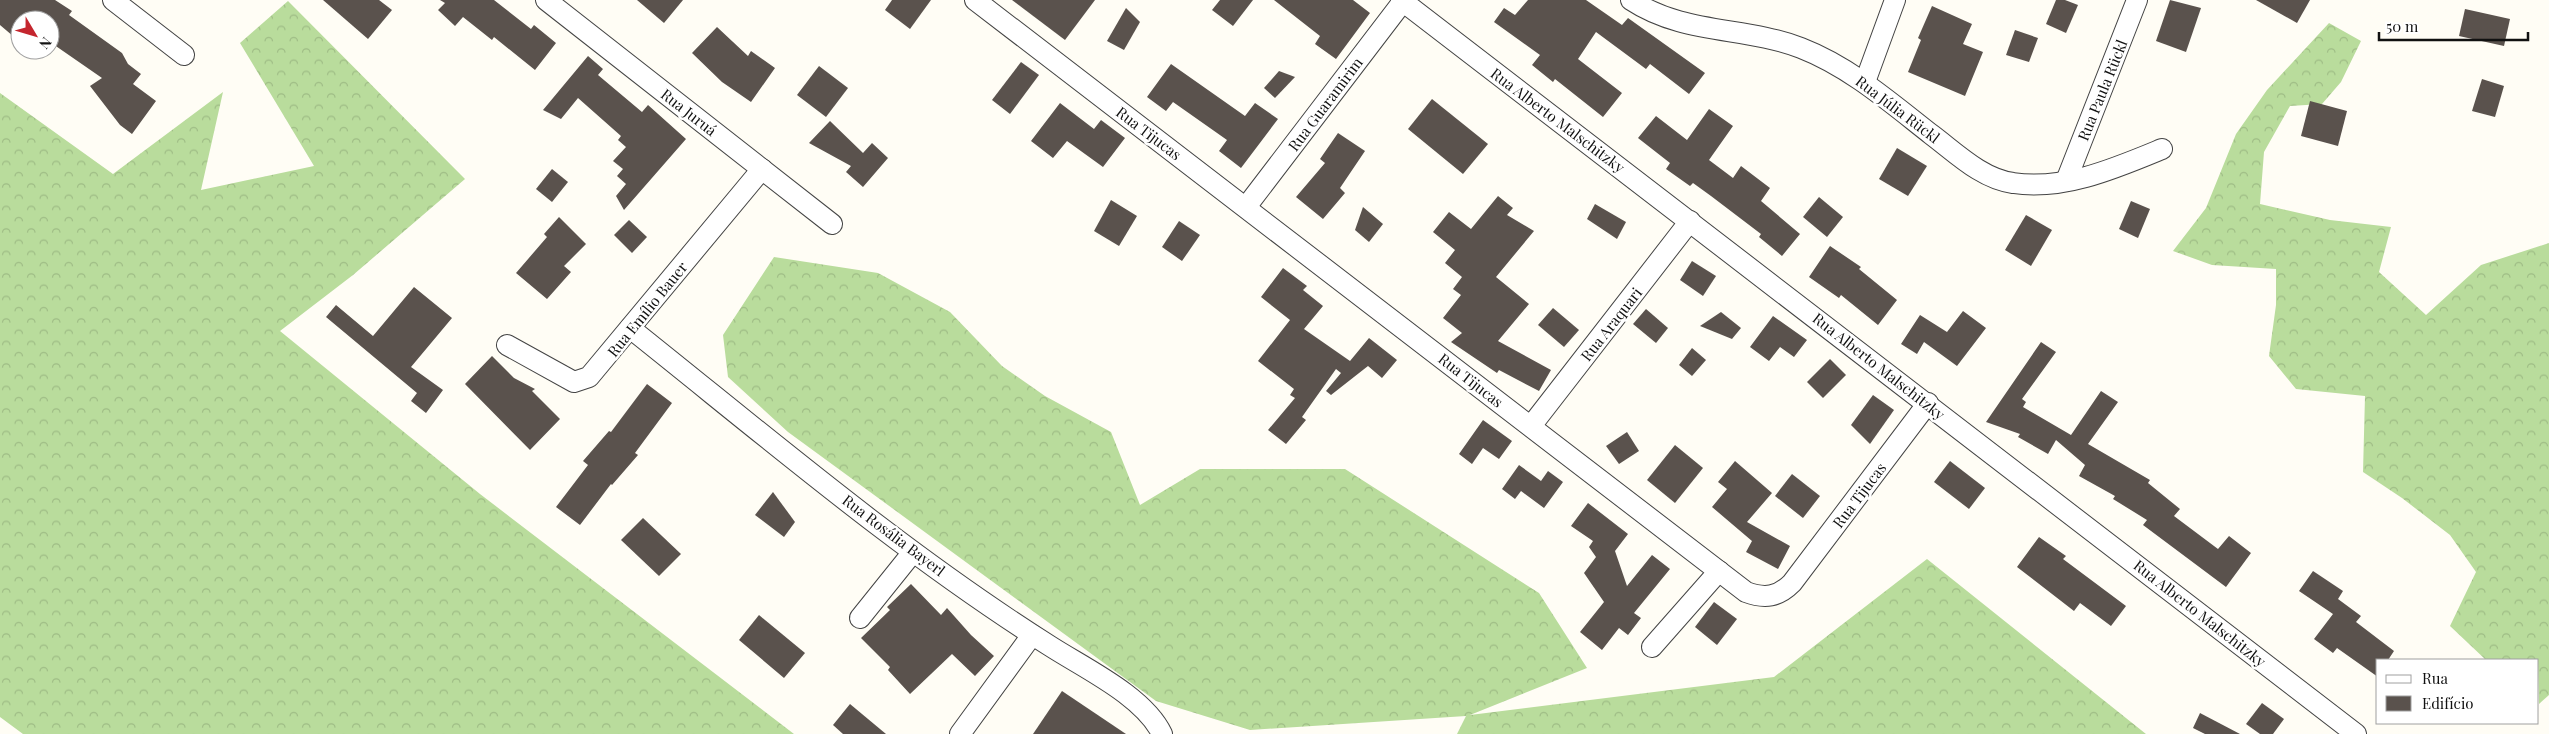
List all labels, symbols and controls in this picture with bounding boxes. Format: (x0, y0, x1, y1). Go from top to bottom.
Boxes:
north arrow (10, 10, 60, 60)
scale bar (2379, 10, 2528, 42)
text: 50 m (2386, 16, 2419, 36)
text: N (35, 33, 56, 53)
street label: Rua Paula Rückl (2073, 36, 2131, 144)
street label: Rua Guaramirim (1283, 53, 1367, 155)
street label: Rua Alberto Malschitzky (1487, 63, 1629, 177)
street label: Rua Júlia Rückl (1852, 71, 1944, 147)
street label: Rua Juruá (657, 84, 721, 140)
street label: Rua Tijucas (1112, 102, 1186, 164)
street label: Rua Emílio Bauer (602, 257, 692, 361)
street label: Rua Araquari (1576, 283, 1646, 365)
street label: Rua Alberto Malschitzky (1809, 308, 1950, 424)
street label: Rua Tijucas (1435, 348, 1507, 412)
street label: Rua Tijucas (1828, 458, 1890, 532)
street label: Rua Rosália Bayerl (839, 490, 949, 580)
street label: Rua Alberto Malschitzky (2130, 555, 2271, 671)
legend (2376, 659, 2539, 724)
text: Rua (2422, 668, 2448, 688)
text: Edifício (2422, 693, 2474, 713)

